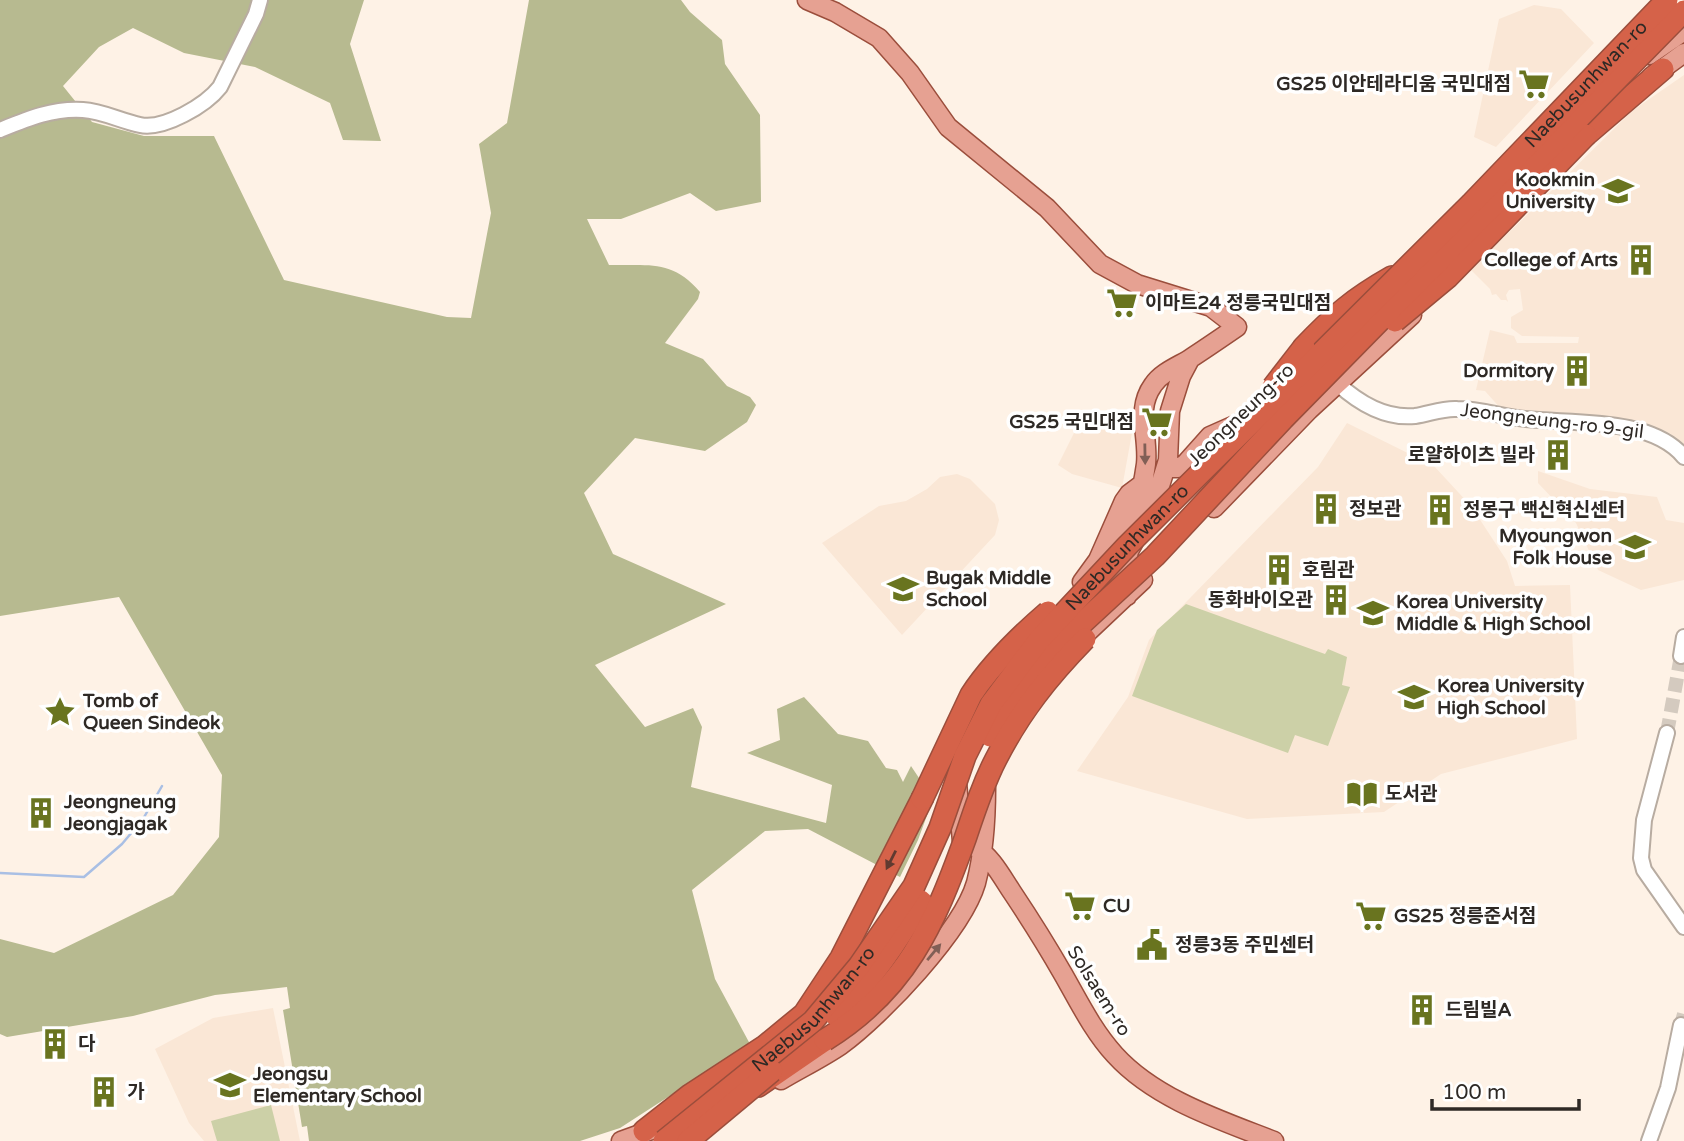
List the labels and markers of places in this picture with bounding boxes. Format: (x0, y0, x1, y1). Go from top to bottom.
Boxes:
supermarket icon: GS25 이안테라디움 국민대점 (1517, 67, 1551, 101)
place label: GS25 이안테라디움 국민대점 (1276, 73, 1511, 95)
place label: Kookmin University (1505, 169, 1596, 214)
school or university icon: Kookmin University (1601, 174, 1635, 208)
building icon: College of Arts (1624, 243, 1658, 277)
place label: College of Arts (1484, 249, 1618, 272)
supermarket icon: 이마트24 정릉국민대점 (1105, 286, 1139, 320)
place label: 이마트24 정릉국민대점 (1145, 292, 1331, 314)
building icon: Dormitory (1560, 354, 1594, 388)
place label: Dormitory (1463, 360, 1555, 383)
supermarket icon: GS25 국민대점 (1140, 405, 1174, 439)
place label: GS25 국민대점 (1009, 411, 1134, 433)
building icon: 로얄하이츠 빌라 (1541, 438, 1575, 472)
place label: 로얄하이츠 빌라 (1408, 444, 1536, 466)
building icon: 정보관 (1309, 492, 1343, 526)
building icon: 정몽구 백신혁신센터 (1423, 493, 1457, 527)
place label: 정보관 (1349, 498, 1402, 520)
place label: 정몽구 백신혁신센터 (1463, 499, 1625, 521)
place label: Myoungwon Folk House (1499, 525, 1612, 569)
school or university icon: Myoungwon Folk House (1618, 530, 1652, 564)
building icon: 호림관 (1262, 553, 1296, 587)
place label: 호림관 (1302, 559, 1355, 581)
place label: Bugak Middle School (926, 567, 1051, 611)
school or university icon: Bugak Middle School (886, 572, 920, 606)
building icon: 동화바이오관 (1319, 583, 1353, 617)
place label: 동화바이오관 (1208, 589, 1314, 611)
place label: Korea University Middle & High School (1396, 591, 1591, 636)
school or university icon: Korea University Middle & High School (1356, 596, 1390, 630)
place label: Korea University High School (1437, 675, 1585, 720)
school or university icon: Korea University High School (1397, 680, 1431, 714)
place label: Tomb of Queen Sindeok (82, 690, 221, 734)
place icon: Tomb of Queen Sindeok (43, 695, 77, 729)
library icon: 도서관 (1345, 777, 1379, 811)
place label: 도서관 (1385, 783, 1438, 805)
place label: Jeongneung Jeongjagak (63, 791, 176, 836)
building icon: Jeongneung Jeongjagak (24, 796, 58, 830)
supermarket icon: CU (1063, 889, 1097, 923)
place label: CU (1103, 895, 1131, 917)
supermarket icon: GS25 정릉준서점 (1354, 899, 1388, 933)
place label: GS25 정릉준서점 (1394, 905, 1536, 927)
public building icon: 정릉3동 주민센터 (1135, 928, 1169, 962)
place label: 정릉3동 주민센터 (1175, 934, 1314, 956)
building icon: 드림빌A (1405, 993, 1439, 1027)
place label: 드림빌A (1445, 999, 1512, 1021)
building icon: 다 (38, 1027, 72, 1061)
place label: 다 (78, 1033, 96, 1055)
place label: Jeongsu Elementary School (252, 1063, 422, 1108)
school or university icon: Jeongsu Elementary School (213, 1068, 247, 1102)
building icon: 가 (87, 1075, 121, 1109)
place label: 가 (127, 1081, 145, 1103)

